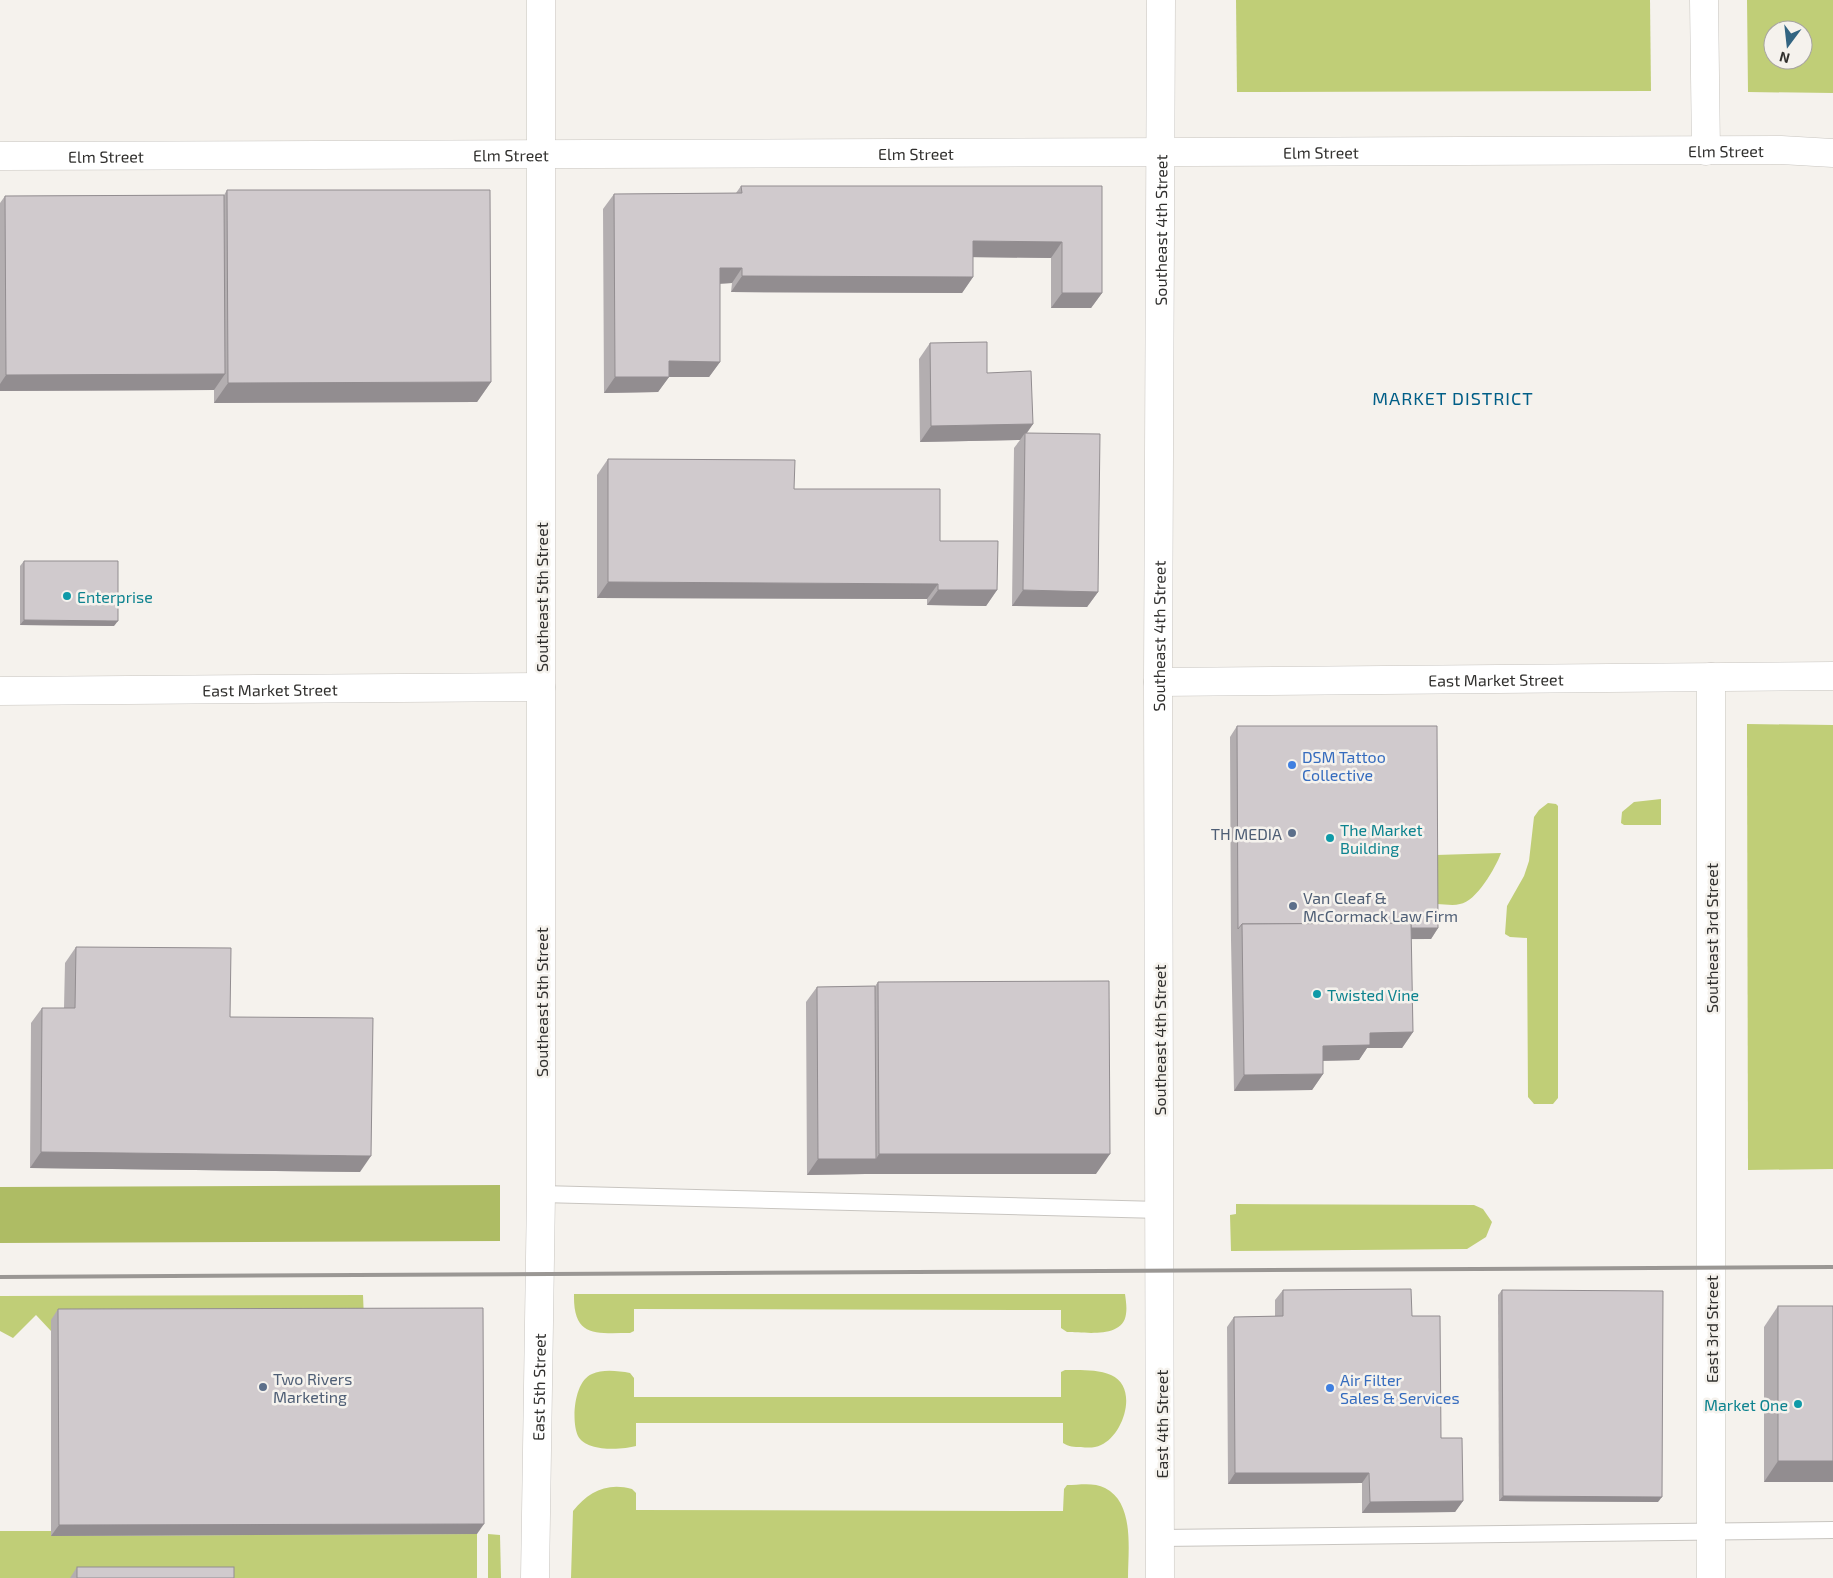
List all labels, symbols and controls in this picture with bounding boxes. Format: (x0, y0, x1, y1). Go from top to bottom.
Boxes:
north arrow (1763, 20, 1813, 70)
text: N (1777, 49, 1792, 68)
street label: Elm Street (1688, 141, 1764, 160)
street label: Elm Street (1283, 142, 1359, 161)
street label: Elm Street (878, 143, 954, 163)
street label: Elm Street (473, 145, 549, 164)
street label: Elm Street (68, 146, 144, 165)
street label: Southeast 4th Street (1150, 154, 1170, 306)
district label: MARKET DISTRICT (1372, 387, 1534, 409)
street label: Southeast 5th Street (532, 522, 551, 672)
street label: Southeast 4th Street (1148, 560, 1168, 712)
place label: Enterprise (77, 587, 153, 606)
marker: Enterprise (61, 590, 73, 602)
street label: East Market Street (1428, 669, 1564, 689)
street label: East Market Street (202, 679, 338, 699)
place label: DSM Tattoo Collective (1302, 747, 1386, 784)
marker: DSM Tattoo Collective (1286, 759, 1298, 771)
place label: The Market Building (1340, 820, 1423, 857)
place label: TH MEDIA (1211, 824, 1282, 843)
marker: TH MEDIA (1286, 827, 1298, 839)
marker: The Market Building (1324, 832, 1336, 844)
street label: Southeast 3rd Street (1702, 863, 1721, 1013)
place label: Van Cleaf & McCormack Law Firm (1303, 888, 1458, 925)
marker: Van Cleaf & McCormack Law Firm (1287, 900, 1299, 912)
street label: Southeast 5th Street (532, 927, 551, 1077)
street label: Southeast 4th Street (1150, 964, 1169, 1116)
place label: Twisted Vine (1327, 985, 1419, 1004)
marker: Twisted Vine (1311, 988, 1323, 1000)
street label: East 3rd Street (1702, 1275, 1721, 1383)
street label: East 5th Street (528, 1333, 548, 1441)
place label: Two Rivers Marketing (273, 1369, 352, 1406)
street label: East 4th Street (1152, 1370, 1171, 1478)
place label: Air Filter Sales & Services (1340, 1370, 1460, 1407)
marker: Two Rivers Marketing (257, 1381, 269, 1393)
marker: Air Filter Sales & Services (1324, 1382, 1336, 1394)
place label: Market One (1704, 1395, 1788, 1414)
marker: Market One (1792, 1398, 1804, 1410)

